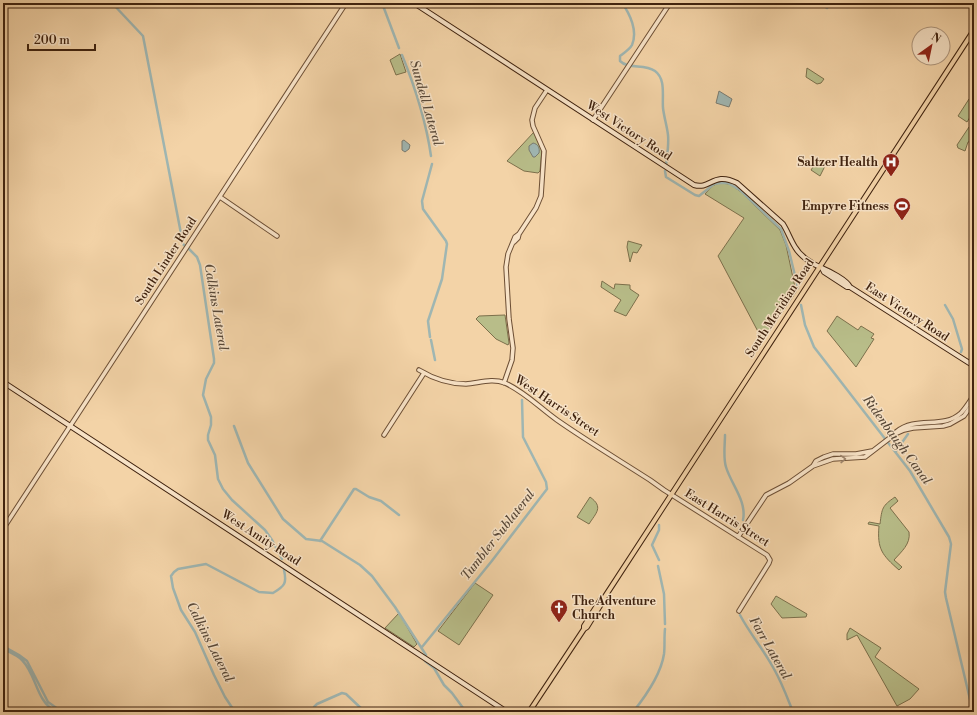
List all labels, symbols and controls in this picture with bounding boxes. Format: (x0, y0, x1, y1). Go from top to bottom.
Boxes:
scale bar (28, 26, 95, 52)
north arrow (911, 26, 951, 66)
text: N (928, 30, 944, 47)
text: 200 m (34, 33, 70, 48)
water label: Sundell Lateral (406, 58, 446, 148)
street label: West Victory Road (583, 97, 675, 164)
hospital icon: Saltzer Health (881, 152, 901, 177)
place label: Saltzer Health (798, 155, 879, 170)
sports icon: Empyre Fitness (892, 196, 912, 221)
place label: Empyre Fitness (802, 199, 889, 214)
street label: South Linder Road (132, 214, 200, 308)
street label: South Meridian Road (742, 256, 818, 360)
water label: Calkins Lateral (200, 262, 232, 352)
street label: East Victory Road (862, 279, 952, 345)
street label: West Harris Street (511, 372, 603, 440)
water label: Ridenbaugh Canal (859, 391, 935, 488)
one-way arrow (840, 455, 846, 463)
water label: Tumbler Sublateral (458, 486, 539, 584)
street label: East Harris Street (682, 486, 773, 551)
street label: West Amity Road (218, 506, 303, 569)
place label: The Adventure Church (572, 594, 656, 623)
church icon: The Adventure Church (549, 598, 569, 623)
water label: Calkins Lateral (183, 599, 237, 686)
water label: Farr Lateral (746, 614, 795, 683)

